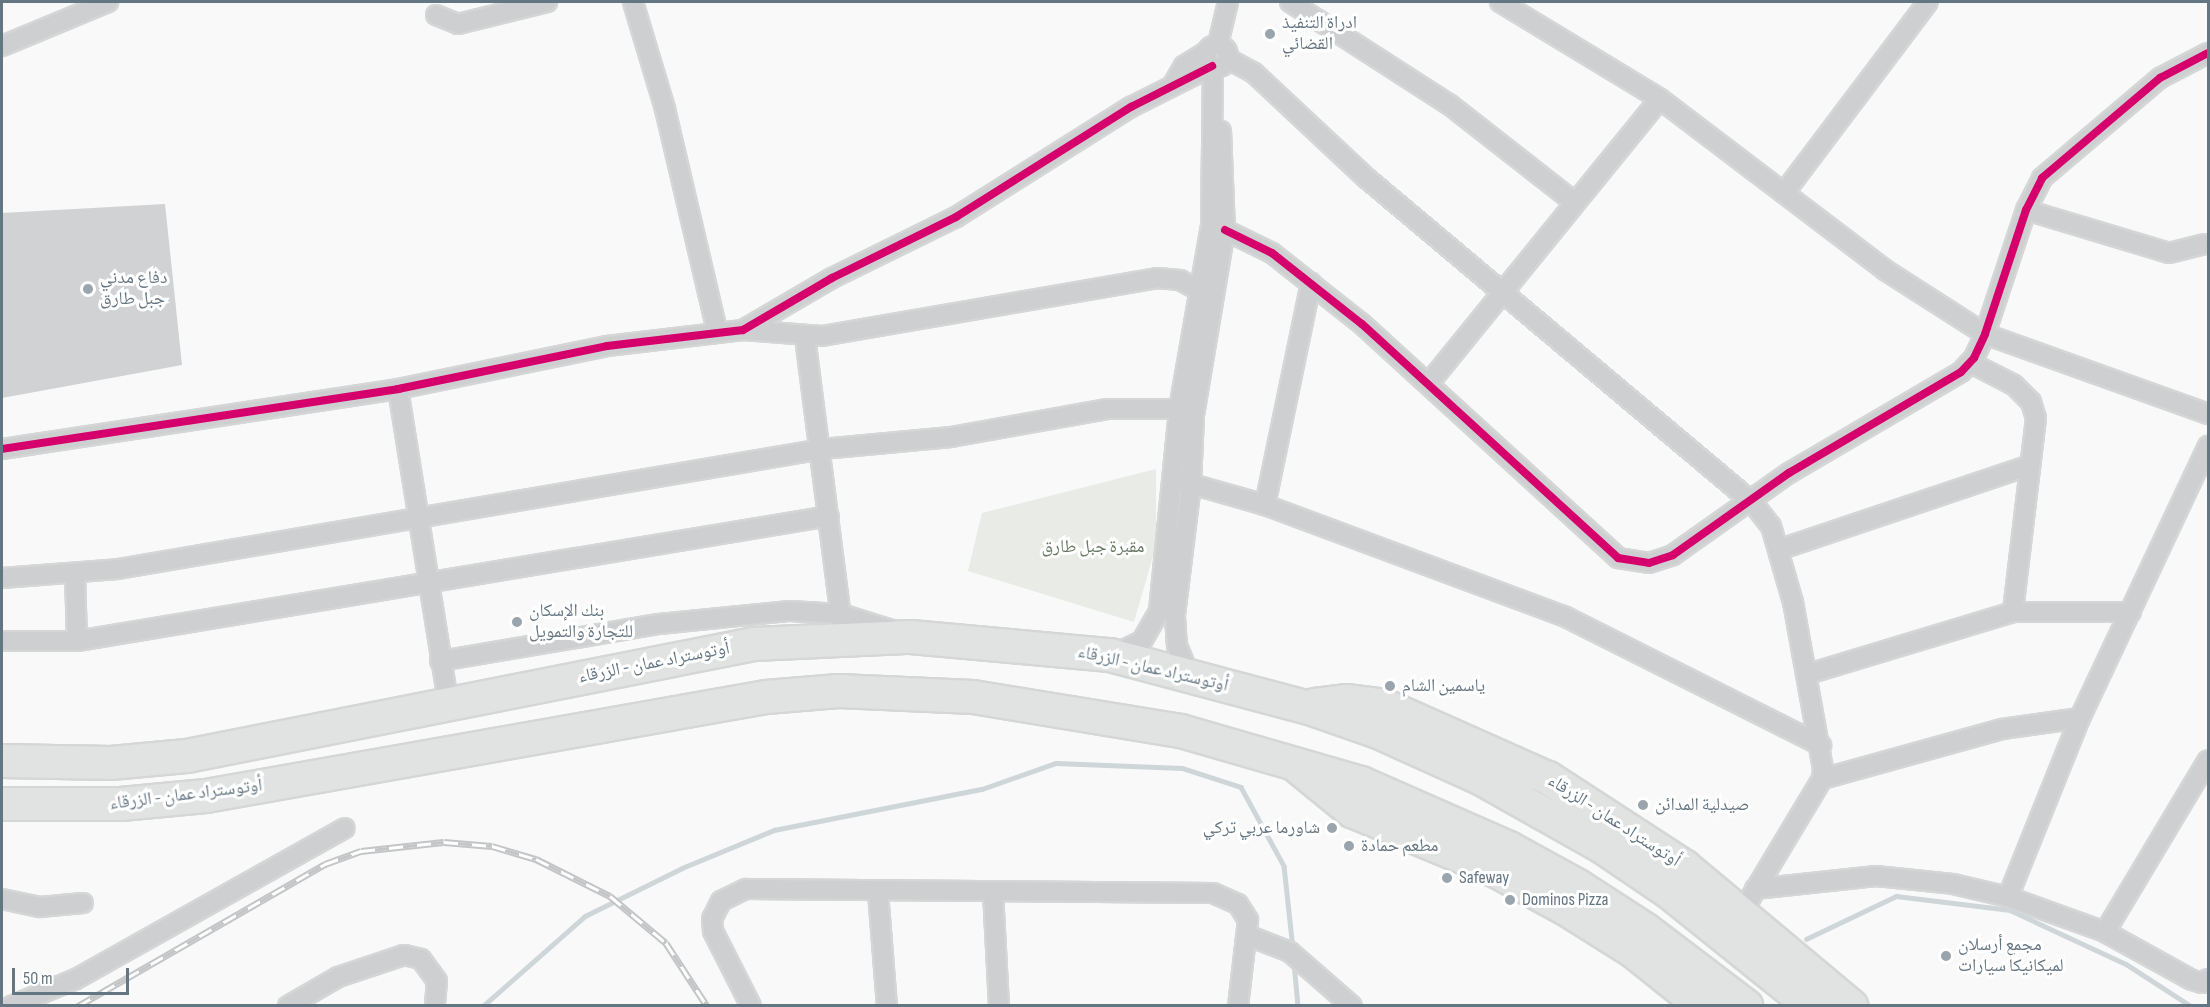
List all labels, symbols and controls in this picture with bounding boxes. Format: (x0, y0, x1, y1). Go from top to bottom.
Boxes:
place label: ادراة التنفيذ القضائي (1282, 13, 1357, 56)
marker: ادراة التنفيذ القضائي (1263, 27, 1277, 41)
place label: دفاع مدني جبل طارق (100, 268, 167, 310)
marker: دفاع مدني جبل طارق (81, 282, 95, 296)
park label: مقبرة جبل طارق (1041, 536, 1145, 558)
place label: بنك الإسكان للتجارة والتمويل (529, 601, 633, 644)
marker: بنك الإسكان للتجارة والتمويل (510, 615, 524, 629)
street label: أوتوستراد عمان - الزرقاء (576, 638, 732, 688)
street label: أوتوستراد عمان - الزرقاء (1076, 641, 1230, 697)
place label: ياسمين الشام (1402, 675, 1485, 697)
marker: ياسمين الشام (1383, 679, 1397, 693)
street label: أوتوستراد عمان - الزرقاء (1544, 770, 1684, 872)
street label: أوتوستراد عمان - الزرقاء (108, 775, 264, 815)
place label: صيدلية المدائن (1655, 794, 1749, 816)
marker: صيدلية المدائن (1636, 798, 1650, 812)
place label: شاورما عربي تركي (1203, 817, 1320, 839)
marker: شاورما عربي تركي (1325, 821, 1339, 835)
place label: مطعم حمادة (1361, 835, 1439, 857)
marker: مطعم حمادة (1342, 839, 1356, 853)
place label: Safeway (1459, 867, 1509, 889)
marker: Safeway (1440, 871, 1454, 885)
place label: Dominos Pizza (1522, 889, 1609, 911)
marker: Dominos Pizza (1503, 893, 1517, 907)
place label: مجمع أرسلان لميكانيكا سيارات (1958, 935, 2064, 978)
marker: مجمع أرسلان لميكانيكا سيارات (1939, 949, 1953, 963)
scale bar (15, 956, 132, 994)
text: 50 m (23, 968, 53, 989)

